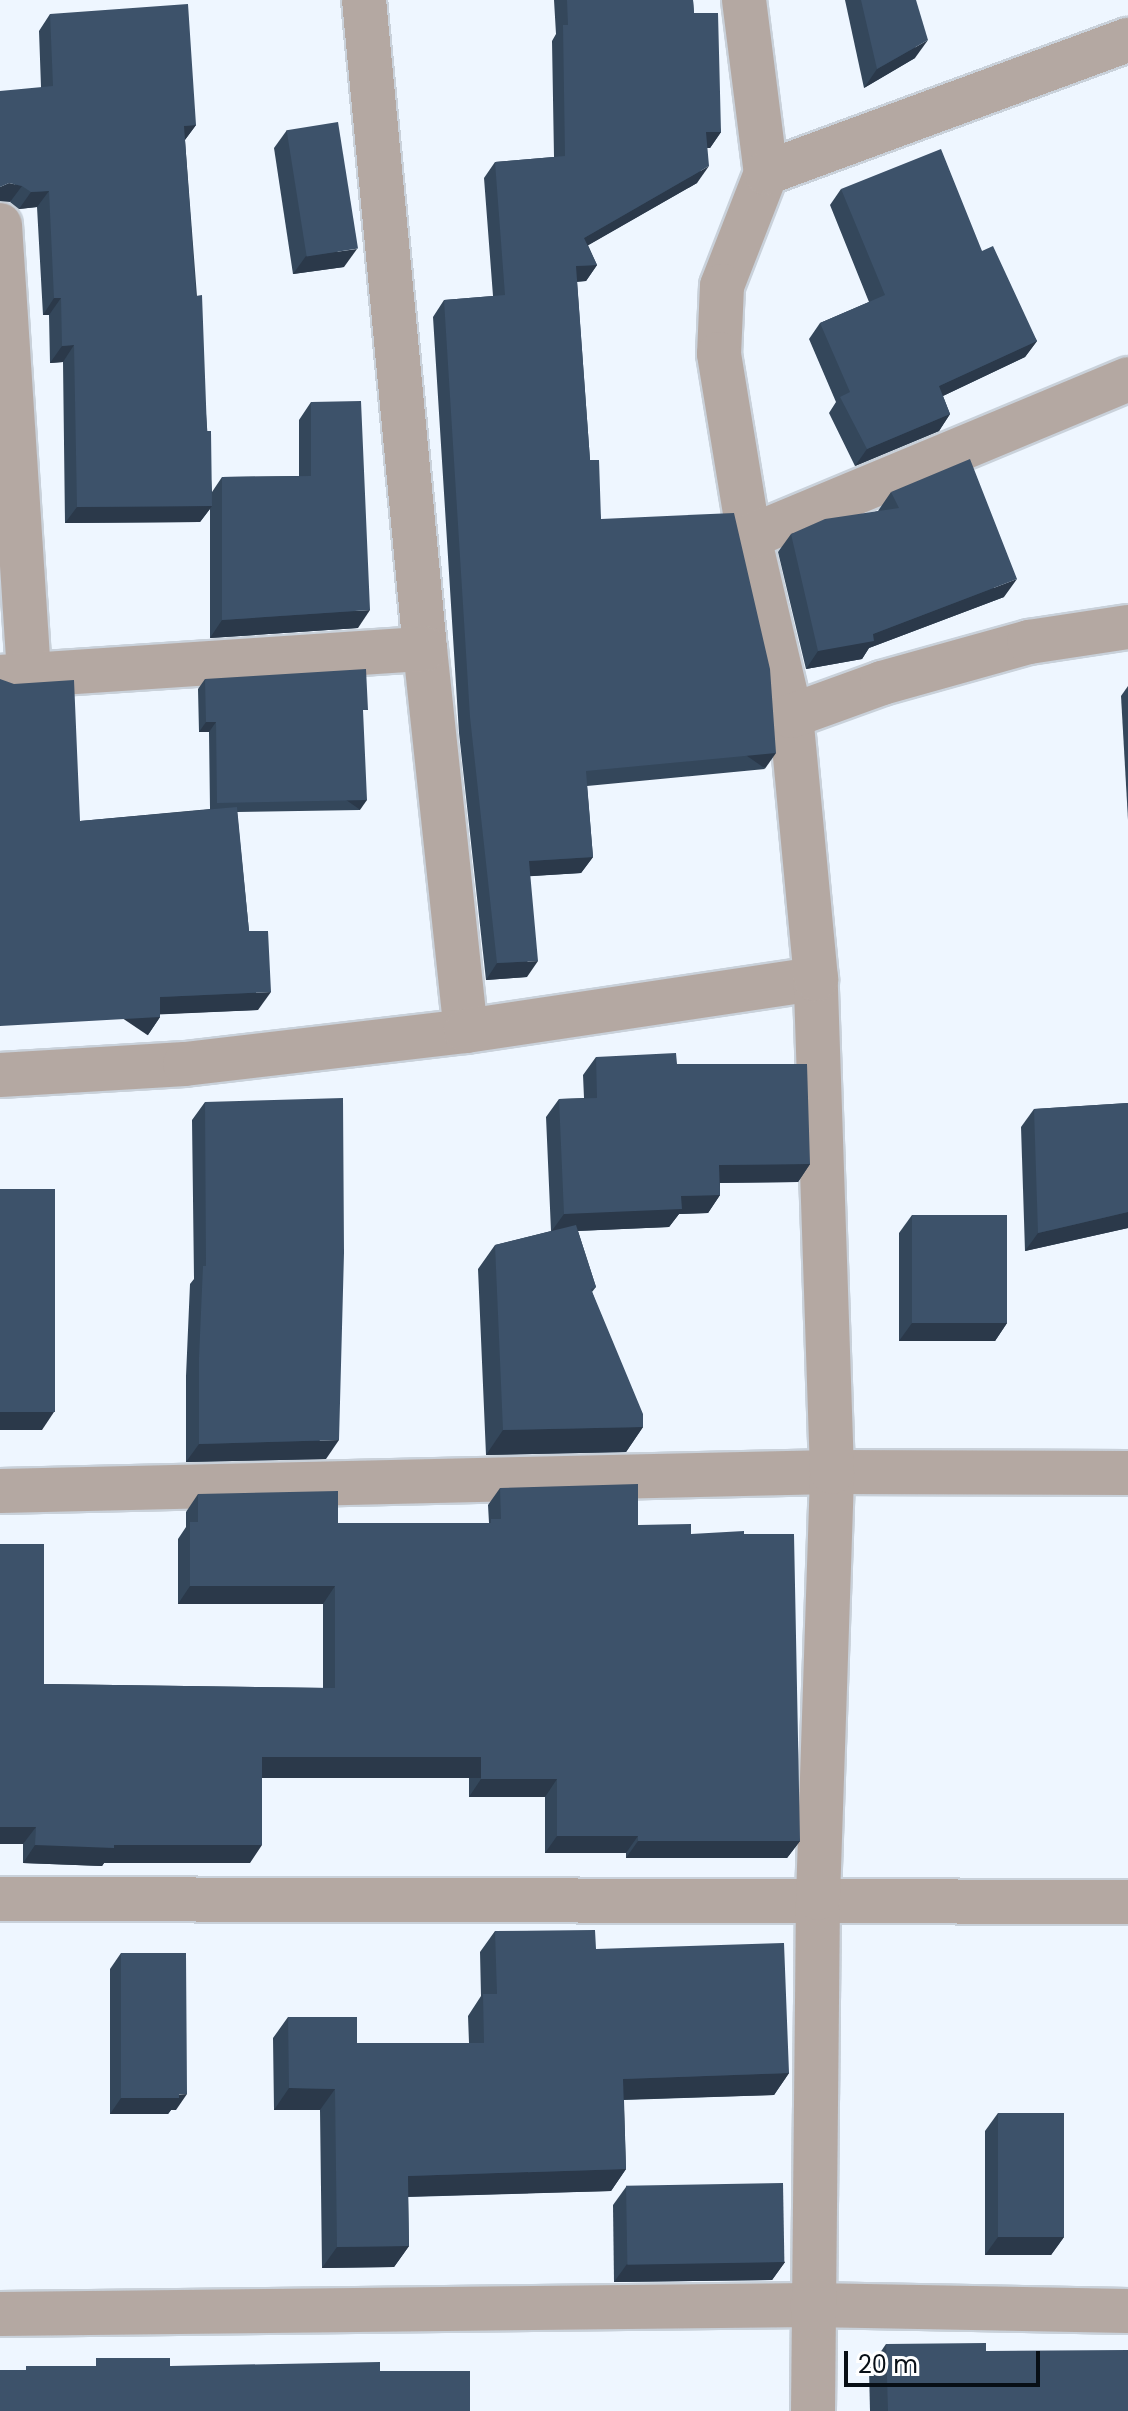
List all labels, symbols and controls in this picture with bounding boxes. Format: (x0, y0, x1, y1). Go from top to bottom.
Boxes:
scale bar (848, 2335, 1044, 2385)
text: 20 m (858, 2348, 918, 2381)

